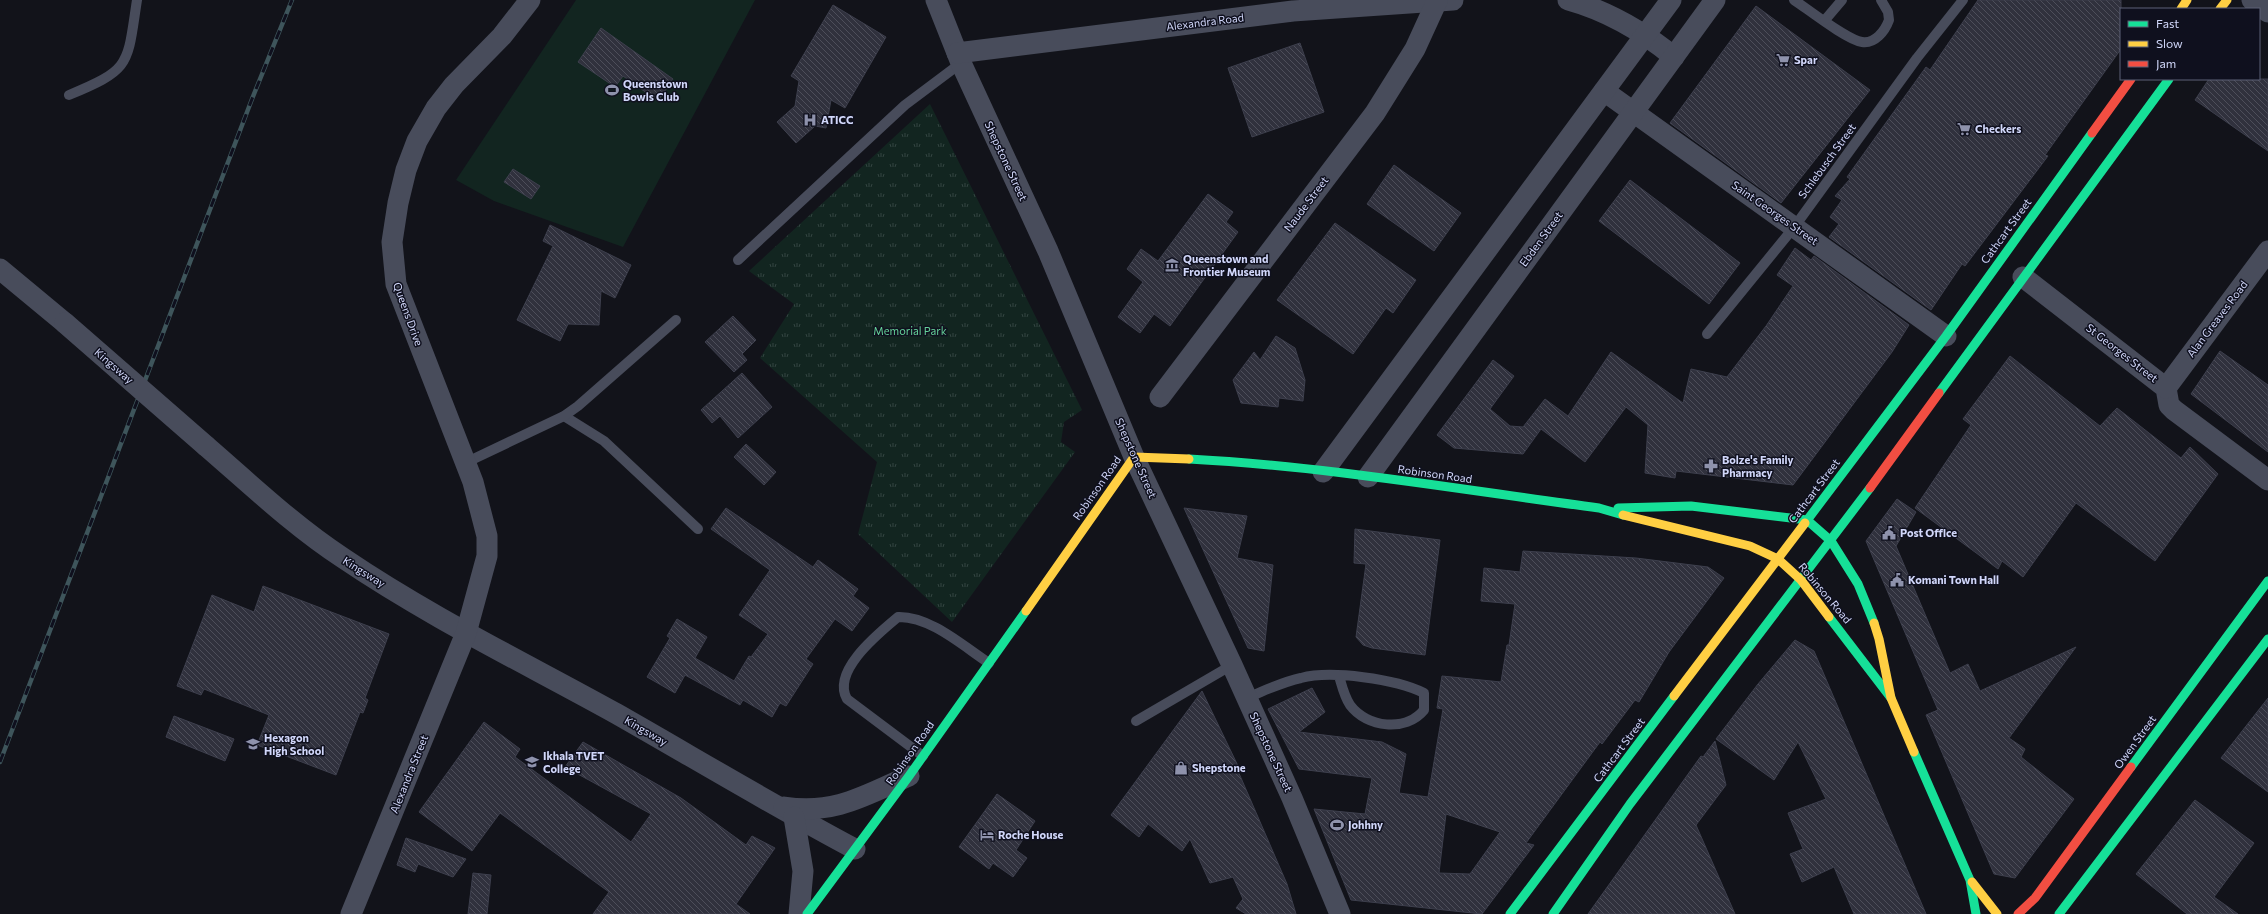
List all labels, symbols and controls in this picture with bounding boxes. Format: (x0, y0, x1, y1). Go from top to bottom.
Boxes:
legend (2120, 8, 2260, 80)
street label: Alexandra Road (1165, 10, 1245, 33)
text: Fast (2156, 16, 2179, 30)
text: Slow (2156, 36, 2183, 50)
supermarket icon: Spar (1775, 52, 1791, 68)
place label: Spar (1794, 53, 1818, 66)
text: Jam (2156, 56, 2176, 71)
place label: Queenstown Bowls Club (623, 77, 688, 103)
sports icon: Queenstown Bowls Club (604, 82, 620, 98)
hospital icon: ATICC (802, 112, 818, 128)
place label: ATICC (821, 113, 854, 126)
street label: Shepstone Street (982, 119, 1031, 203)
street label: Schlebusch Street (1795, 120, 1858, 201)
supermarket icon: Checkers (1956, 121, 1972, 137)
place label: Checkers (1975, 122, 2021, 135)
street label: Naude Street (1281, 173, 1331, 234)
street label: Saint Georges Street (1730, 178, 1821, 248)
street label: Cathcart Street (1978, 195, 2034, 266)
street label: Ebden Street (1516, 208, 1565, 269)
place label: Queenstown and Frontier Museum (1183, 252, 1271, 278)
museum icon: Queenstown and Frontier Museum (1164, 257, 1180, 273)
street label: Alan Greaves Road (2184, 278, 2250, 359)
street label: Queens Drive (391, 280, 426, 348)
street label: St Georges Street (2084, 321, 2161, 385)
park label: Memorial Park (873, 324, 947, 337)
street label: Kingsway (92, 345, 137, 386)
street label: Shepstone Street (1113, 416, 1160, 500)
street label: Robinson Road (1070, 453, 1123, 522)
place label: Bolze's Family Pharmacy (1722, 453, 1794, 479)
street label: Cathcart Street (1785, 455, 1842, 526)
pharmacy icon: Bolze's Family Pharmacy (1703, 458, 1719, 474)
street label: Robinson Road (1397, 462, 1473, 485)
public building icon: Post Office (1881, 525, 1897, 541)
place label: Post Office (1900, 526, 1957, 539)
street label: Kingsway (341, 554, 388, 590)
street label: Robinson Road (1796, 560, 1854, 626)
public building icon: Komani Town Hall (1889, 572, 1905, 588)
place label: Komani Town Hall (1908, 573, 1999, 586)
street label: Shepstone Street (1247, 710, 1296, 794)
street label: Owen Street (2111, 712, 2159, 771)
street label: Kingsway (622, 713, 670, 748)
street label: Cathcart Street (1590, 714, 1647, 785)
street label: Robinson Road (883, 718, 936, 787)
place label: Hexagon High School (264, 731, 324, 757)
street label: Alexandra Street (387, 732, 430, 815)
school or university icon: Hexagon High School (245, 736, 261, 752)
place label: Ikhala TVET College (543, 749, 604, 775)
school or university icon: Ikhala TVET College (524, 754, 540, 770)
shop icon: Shepstone (1173, 760, 1189, 776)
place label: Shepstone (1192, 761, 1246, 774)
sports icon: Johhny (1329, 817, 1345, 833)
place label: Johhny (1348, 818, 1383, 832)
hotel icon: Roche House (979, 827, 995, 843)
place label: Roche House (998, 828, 1064, 841)

